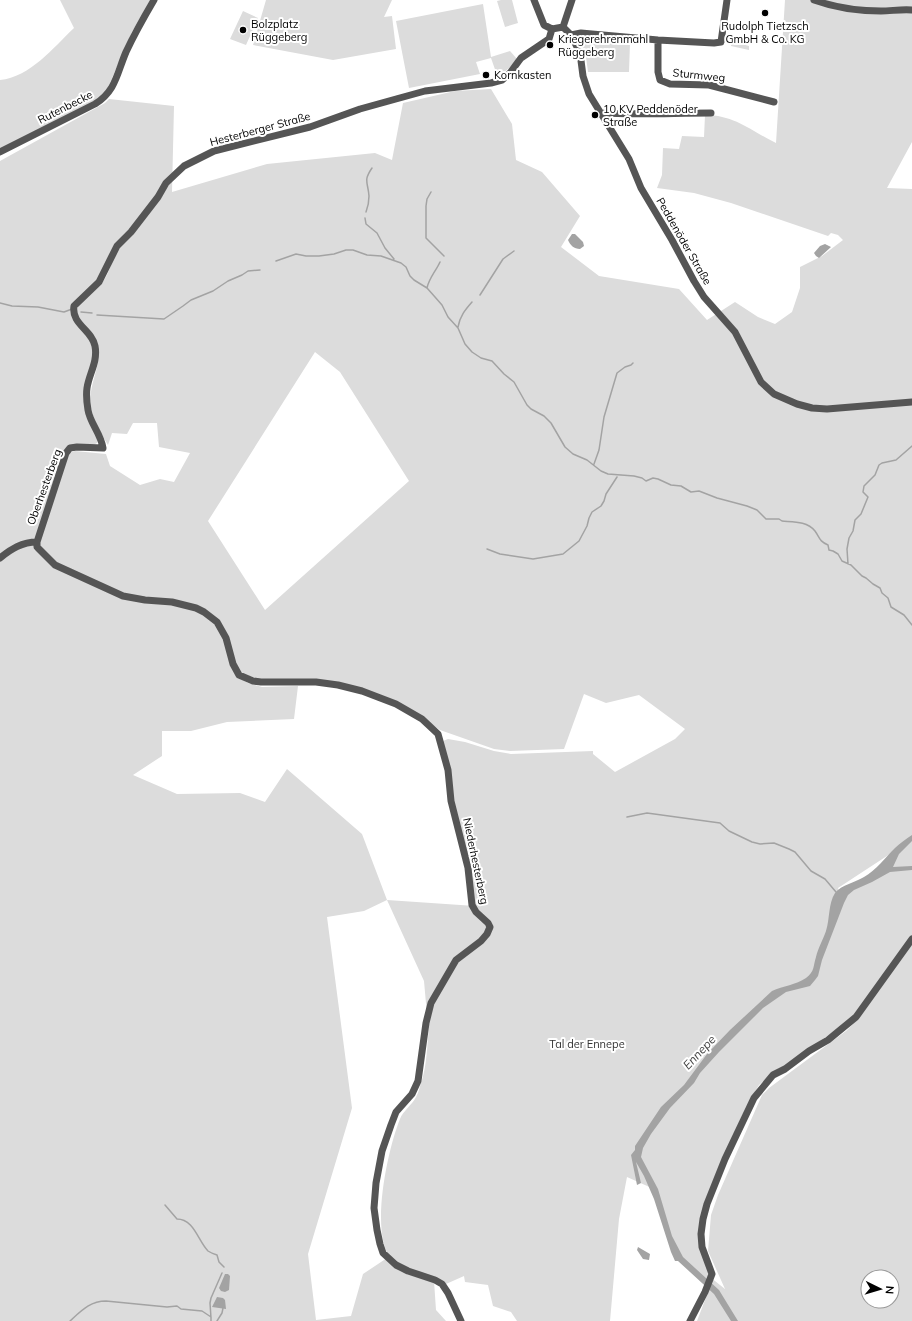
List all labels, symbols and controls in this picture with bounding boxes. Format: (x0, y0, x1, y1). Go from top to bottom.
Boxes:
marker: Rudolph Tietzsch GmbH & Co. KG (760, 8, 770, 18)
place label: Bolzplatz Rüggeberg (251, 17, 307, 44)
place label: Rudolph Tietzsch GmbH & Co. KG (721, 19, 809, 46)
marker: Bolzplatz Rüggeberg (238, 25, 248, 35)
place label: Kriegerehrenmahl Rüggeberg (558, 32, 648, 59)
marker: Kriegerehrenmahl Rüggeberg (545, 40, 555, 50)
street label: Sturmweg (672, 65, 726, 85)
place label: Kornkasten (494, 68, 551, 82)
marker: Kornkasten (481, 70, 491, 80)
street label: Rutenbecke (35, 87, 95, 127)
place label: 10 KV Peddenöder Straße (603, 102, 698, 129)
street label: Hesterberger Straße (208, 109, 312, 149)
marker: 10 KV Peddenöder Straße (590, 110, 600, 120)
street label: Peddenöder Straße (653, 195, 715, 287)
street label: Oberhesterberg (24, 447, 64, 527)
street label: Niederhesterberg (460, 816, 492, 906)
water label: Ennepe (679, 1031, 719, 1072)
park label: Tal der Ennepe (549, 1037, 625, 1051)
north arrow (860, 1269, 900, 1309)
text: N (883, 1285, 897, 1295)

